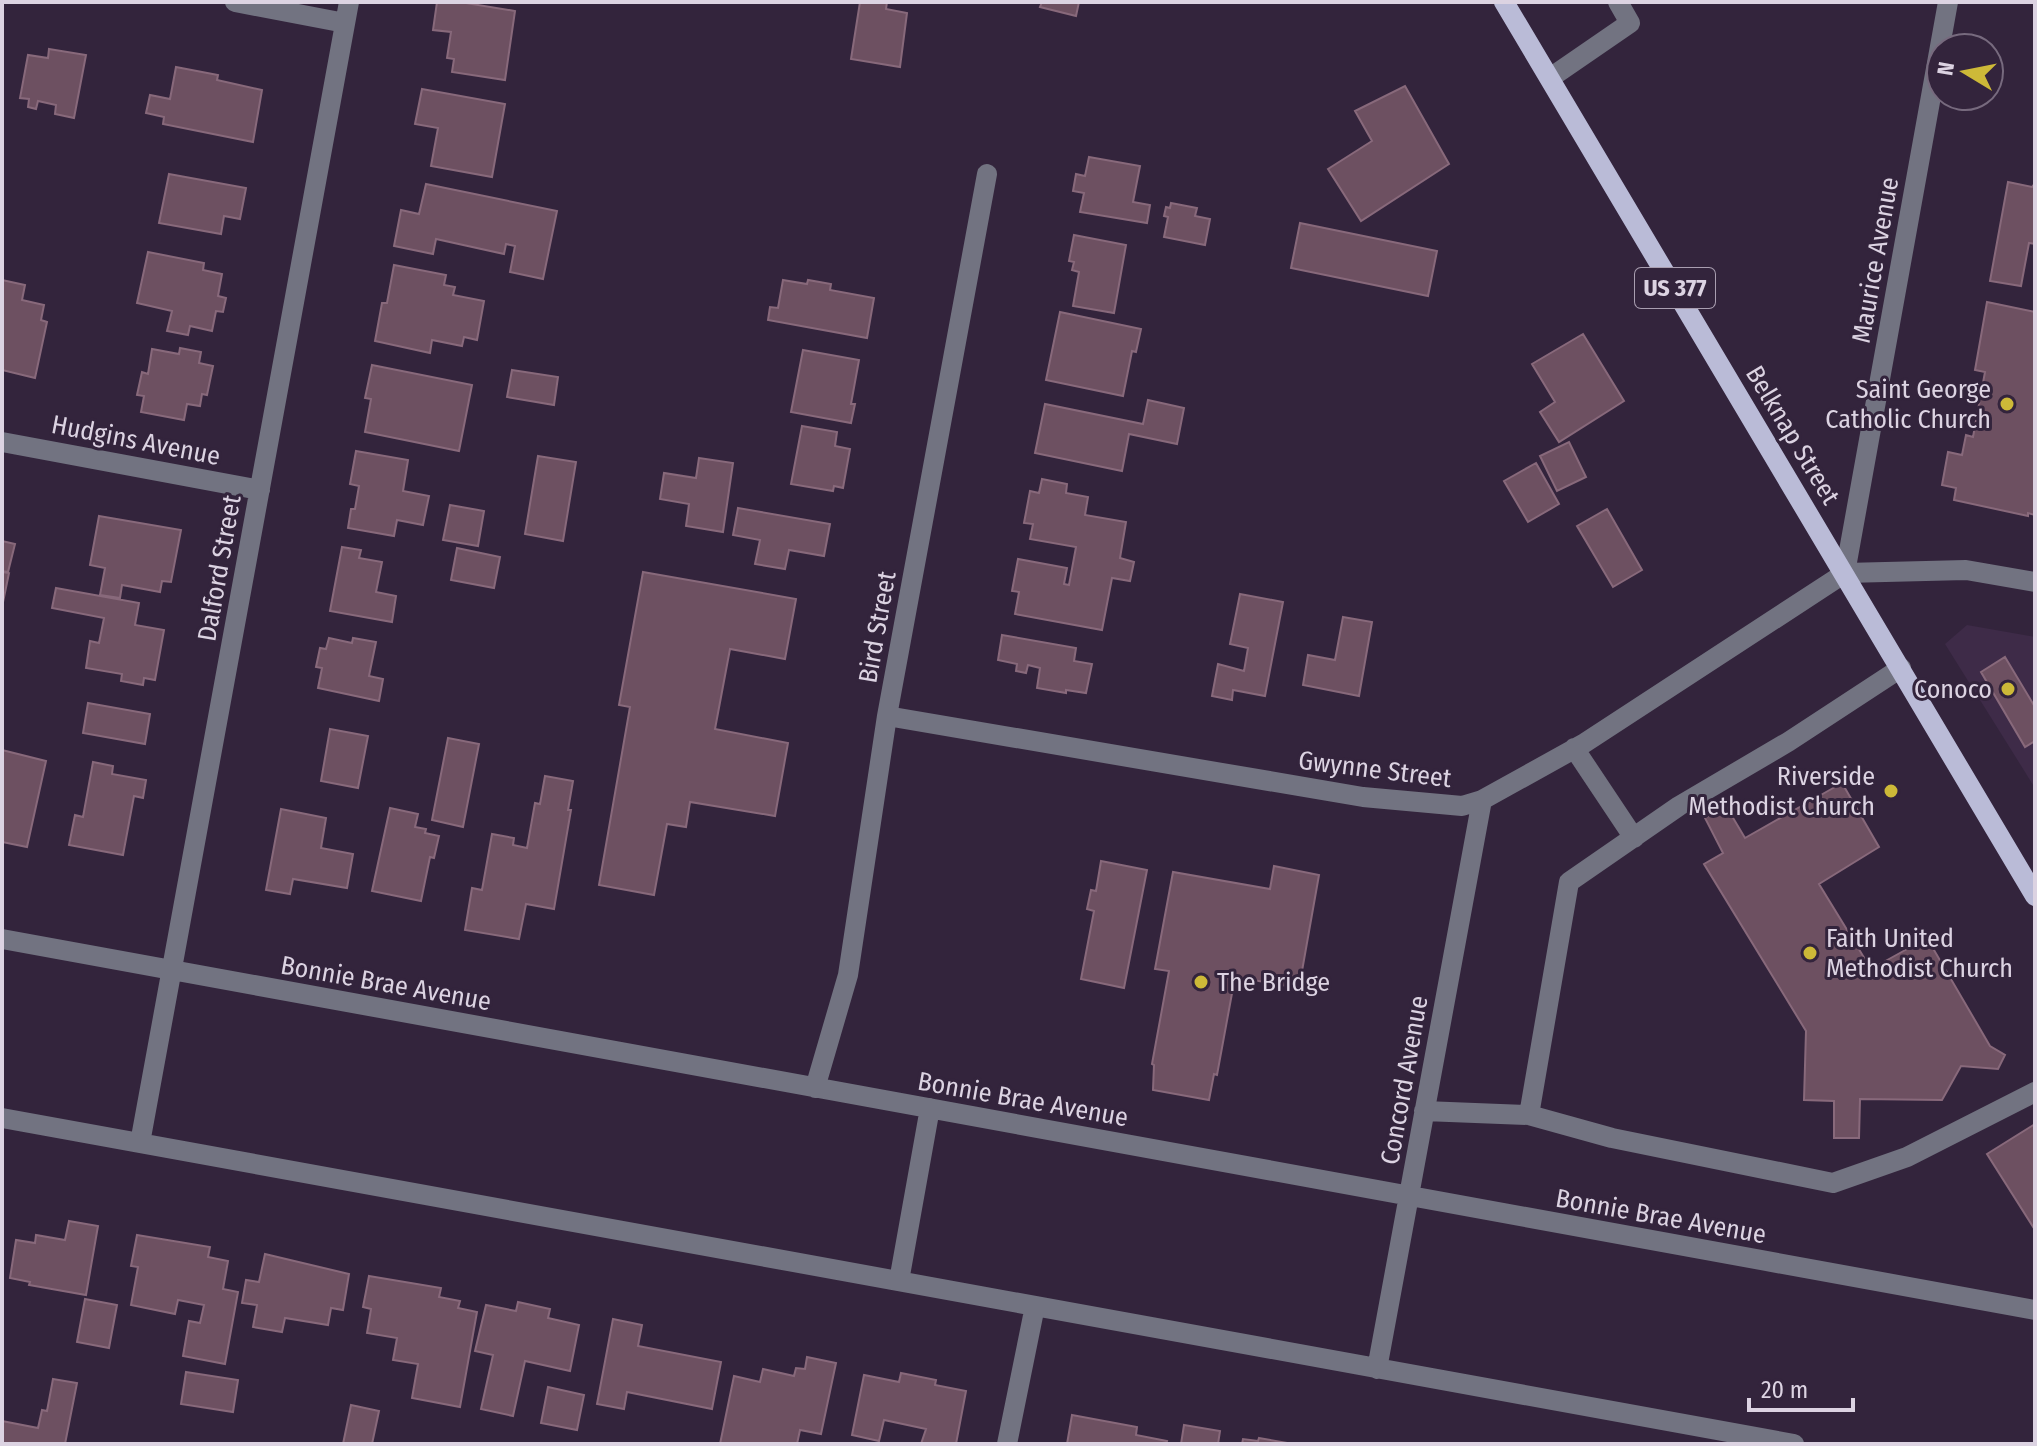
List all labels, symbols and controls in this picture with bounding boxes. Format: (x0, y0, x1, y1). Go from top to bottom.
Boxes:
north arrow (1925, 32, 2005, 112)
text: N (1931, 60, 1960, 77)
street label: Maurice Avenue (1846, 175, 1905, 346)
road number: US 377 (1635, 268, 1715, 308)
street label: Belknap Street (1739, 360, 1846, 511)
place label: Saint George Catholic Church (1825, 374, 1991, 435)
marker: Saint George Catholic Church (1998, 395, 2016, 413)
street label: Hudgins Avenue (49, 409, 223, 472)
street label: Dalford Street (191, 492, 248, 644)
street label: Bird Street (852, 568, 903, 685)
place label: Conoco (1914, 674, 1992, 705)
marker: Conoco (1999, 680, 2017, 698)
street label: Gwynne Street (1297, 745, 1454, 794)
place label: Riverside Methodist Church (1688, 761, 1875, 822)
marker: Riverside Methodist Church (1882, 782, 1900, 800)
place label: Faith United Methodist Church (1826, 923, 2013, 984)
marker: Faith United Methodist Church (1801, 944, 1819, 962)
street label: Bonnie Brae Avenue (278, 950, 494, 1017)
place label: The Bridge (1217, 967, 1330, 998)
marker: The Bridge (1192, 973, 1210, 991)
street label: Concord Avenue (1374, 993, 1435, 1167)
street label: Bonnie Brae Avenue (915, 1066, 1131, 1133)
street label: Bonnie Brae Avenue (1553, 1183, 1769, 1250)
scale bar (1749, 1362, 1853, 1412)
text: 20 m (1761, 1376, 1808, 1404)

